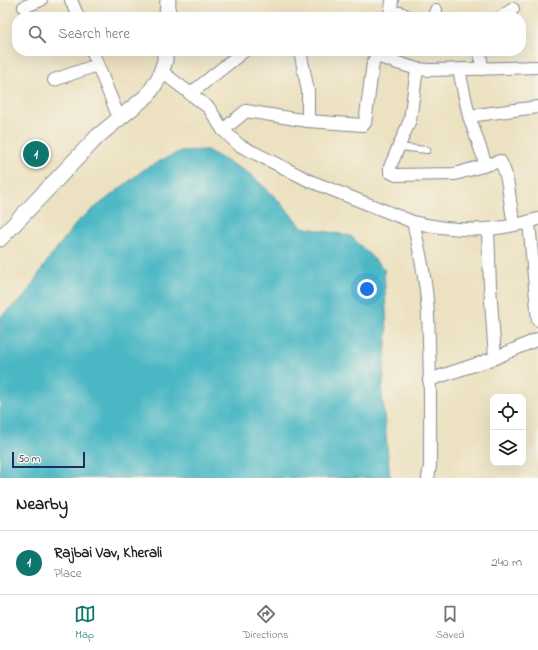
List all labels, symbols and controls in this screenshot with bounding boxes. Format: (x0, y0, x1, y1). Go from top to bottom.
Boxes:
search box (12, 12, 526, 56)
icon: search (26, 23, 48, 45)
text: Search here (58, 23, 130, 45)
pin: 1 (23, 139, 49, 169)
your location (357, 279, 377, 299)
map controls (490, 394, 526, 466)
button: locate (490, 394, 526, 430)
button: layers (490, 430, 526, 466)
scale bar (12, 450, 85, 469)
text: 50 m (18, 451, 40, 467)
text: Nearby (16, 492, 68, 517)
text: Rajbai Vav, Kherali (54, 542, 162, 564)
text: 1 (27, 553, 31, 572)
text: 240 m (491, 553, 522, 572)
text: Place (54, 564, 82, 583)
tab: Map (74, 603, 96, 643)
tab: Directions (243, 603, 288, 643)
tab: Saved (436, 603, 464, 643)

